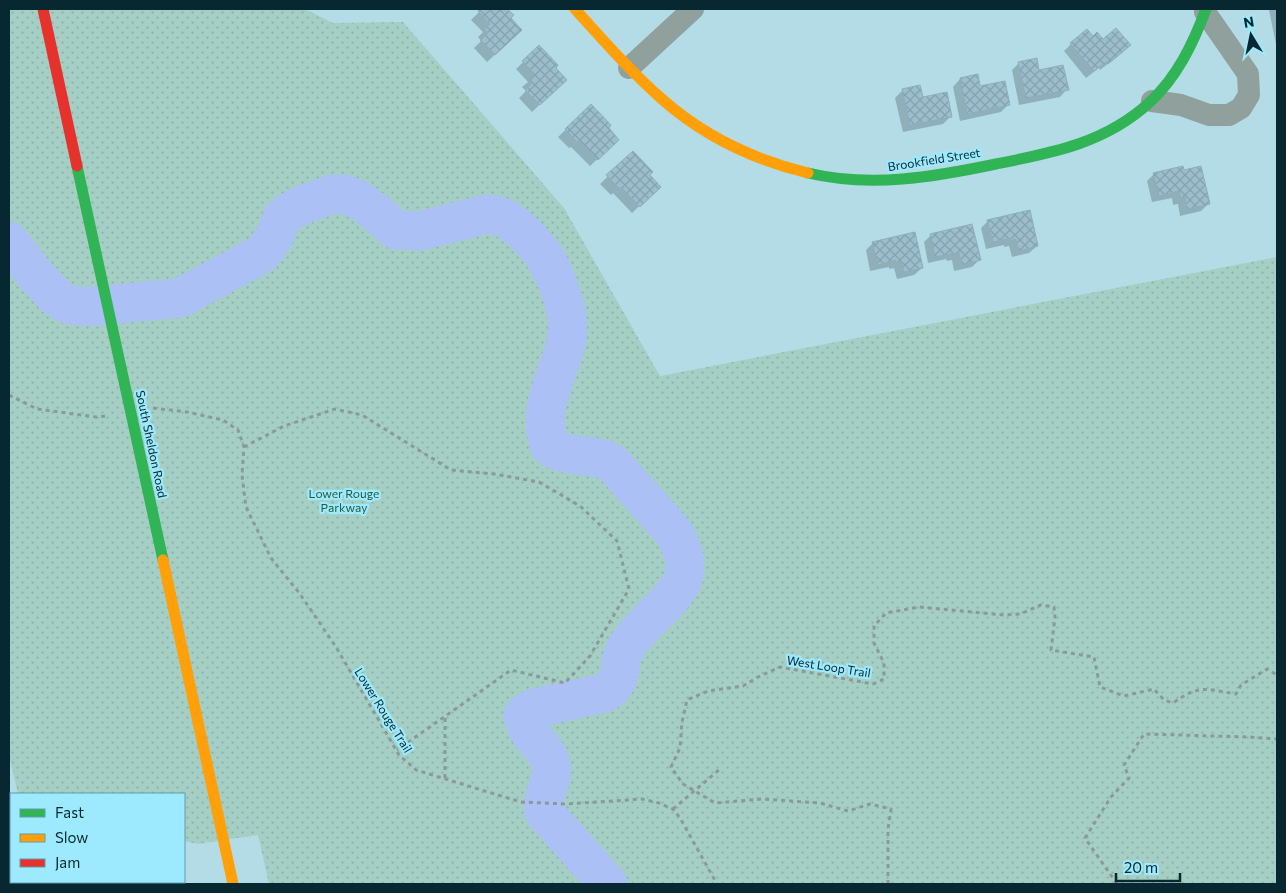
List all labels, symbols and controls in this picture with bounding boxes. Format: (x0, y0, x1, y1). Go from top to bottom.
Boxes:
north arrow (1226, 10, 1276, 60)
text: N (1242, 12, 1255, 31)
street label: Brookfield Street (887, 145, 981, 173)
street label: South Sheldon Road (134, 389, 170, 499)
park label: Lower Rouge Parkway (309, 486, 379, 514)
street label: West Loop Trail (786, 652, 872, 680)
street label: Lower Rouge Trail (352, 665, 416, 755)
legend (10, 793, 185, 883)
text: Fast (55, 803, 84, 821)
text: Slow (55, 828, 88, 846)
scale bar (1116, 850, 1180, 882)
text: Jam (55, 853, 80, 871)
text: 20 m (1124, 858, 1158, 876)

